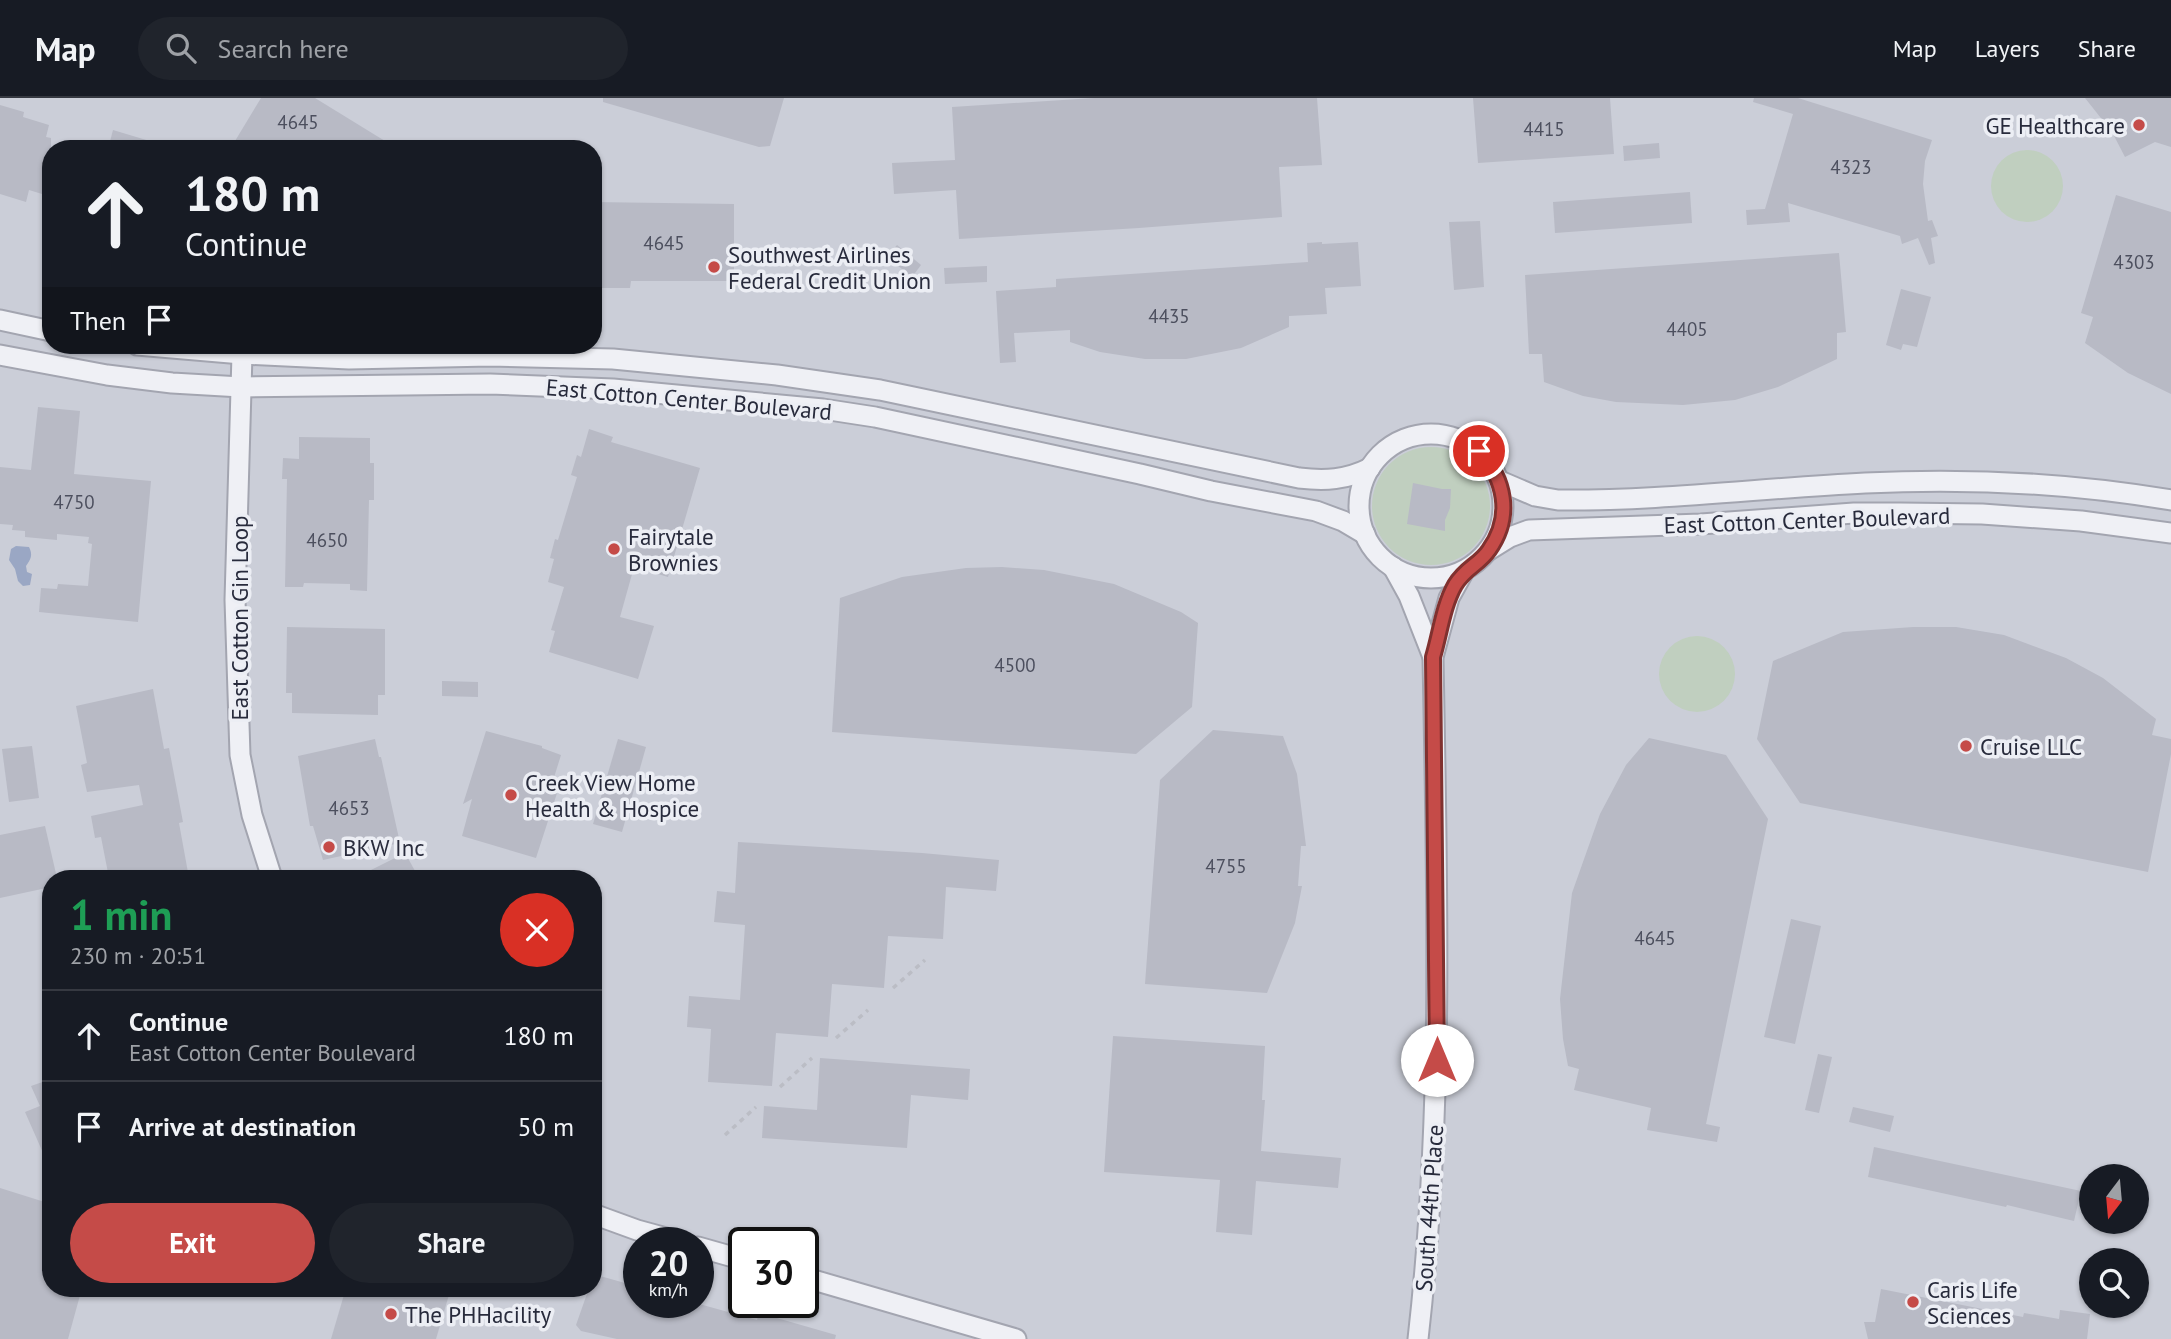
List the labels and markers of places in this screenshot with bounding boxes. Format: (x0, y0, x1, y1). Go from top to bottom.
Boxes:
place label: GE Healthcare (1986, 111, 2125, 140)
marker: GE Healthcare (2131, 117, 2147, 133)
place label: Southwest Airlines Federal Credit Union (728, 240, 931, 295)
marker: Southwest Airlines Federal Credit Union (706, 259, 722, 275)
pin (1449, 421, 1509, 481)
place label: Fairytale Brownies (628, 522, 718, 577)
marker: Fairytale Brownies (606, 541, 622, 557)
place label: Cruise LLC (1980, 732, 2082, 761)
marker: Cruise LLC (1958, 738, 1974, 754)
place label: Creek View Home Health & Hospice (525, 768, 699, 823)
marker: Creek View Home Health & Hospice (503, 787, 519, 803)
place label: BKW Inc (343, 833, 425, 862)
marker: BKW Inc (321, 839, 337, 855)
place label: Caris Life Sciences (1927, 1275, 2018, 1330)
marker: Caris Life Sciences (1905, 1294, 1921, 1310)
place label: The PHHacility (405, 1300, 552, 1329)
marker: The PHHacility (383, 1306, 399, 1322)

